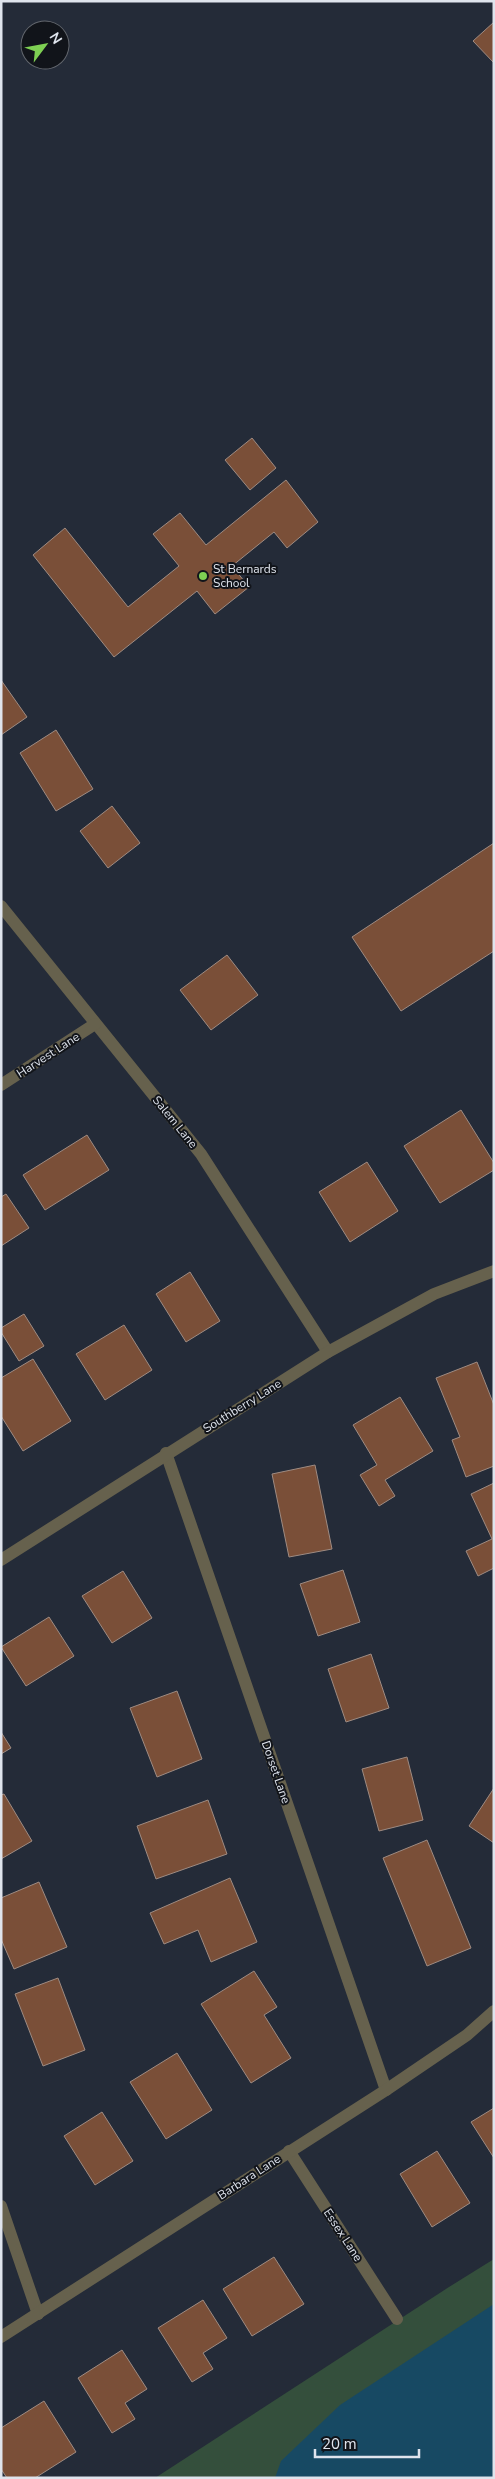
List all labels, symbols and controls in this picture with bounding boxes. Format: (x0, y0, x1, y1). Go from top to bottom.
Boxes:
north arrow (20, 20, 70, 70)
text: N (45, 29, 66, 48)
place label: St Bernards School (213, 561, 277, 591)
marker: St Bernards School (197, 570, 209, 582)
street label: Harvest Lane (14, 1029, 82, 1081)
street label: Salem Lane (149, 1092, 201, 1152)
street label: Southberry Lane (200, 1376, 284, 1436)
street label: Dorset Lane (258, 1739, 294, 1805)
street label: Barbara Lane (214, 2151, 284, 2203)
street label: Essex Lane (320, 2205, 366, 2265)
scale bar (315, 2426, 419, 2458)
text: 20 m (322, 2434, 357, 2454)

